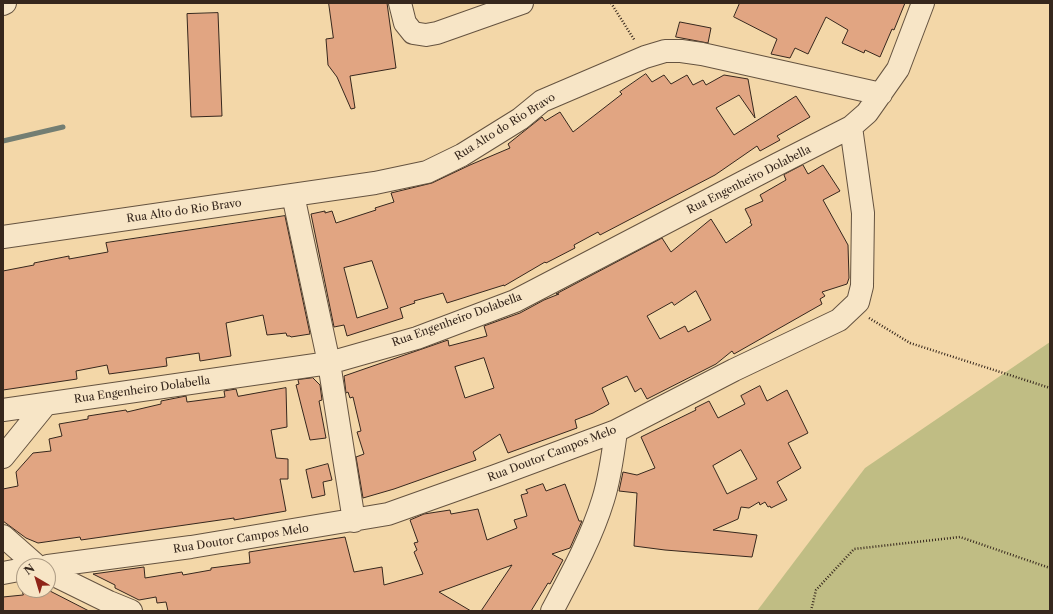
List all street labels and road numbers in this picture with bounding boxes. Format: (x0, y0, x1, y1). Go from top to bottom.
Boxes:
street label: Rua Alto do Rio Bravo (452, 91, 558, 163)
street label: Rua Engenheiro Dolabella (685, 143, 813, 217)
street label: Rua Alto do Rio Bravo (126, 196, 242, 226)
street label: Rua Engenheiro Dolabella (390, 290, 524, 350)
street label: Rua Engenheiro Dolabella (73, 374, 211, 406)
street label: Rua Doutor Campos Melo (486, 423, 618, 485)
street label: Rua Doutor Campos Melo (172, 522, 310, 556)

